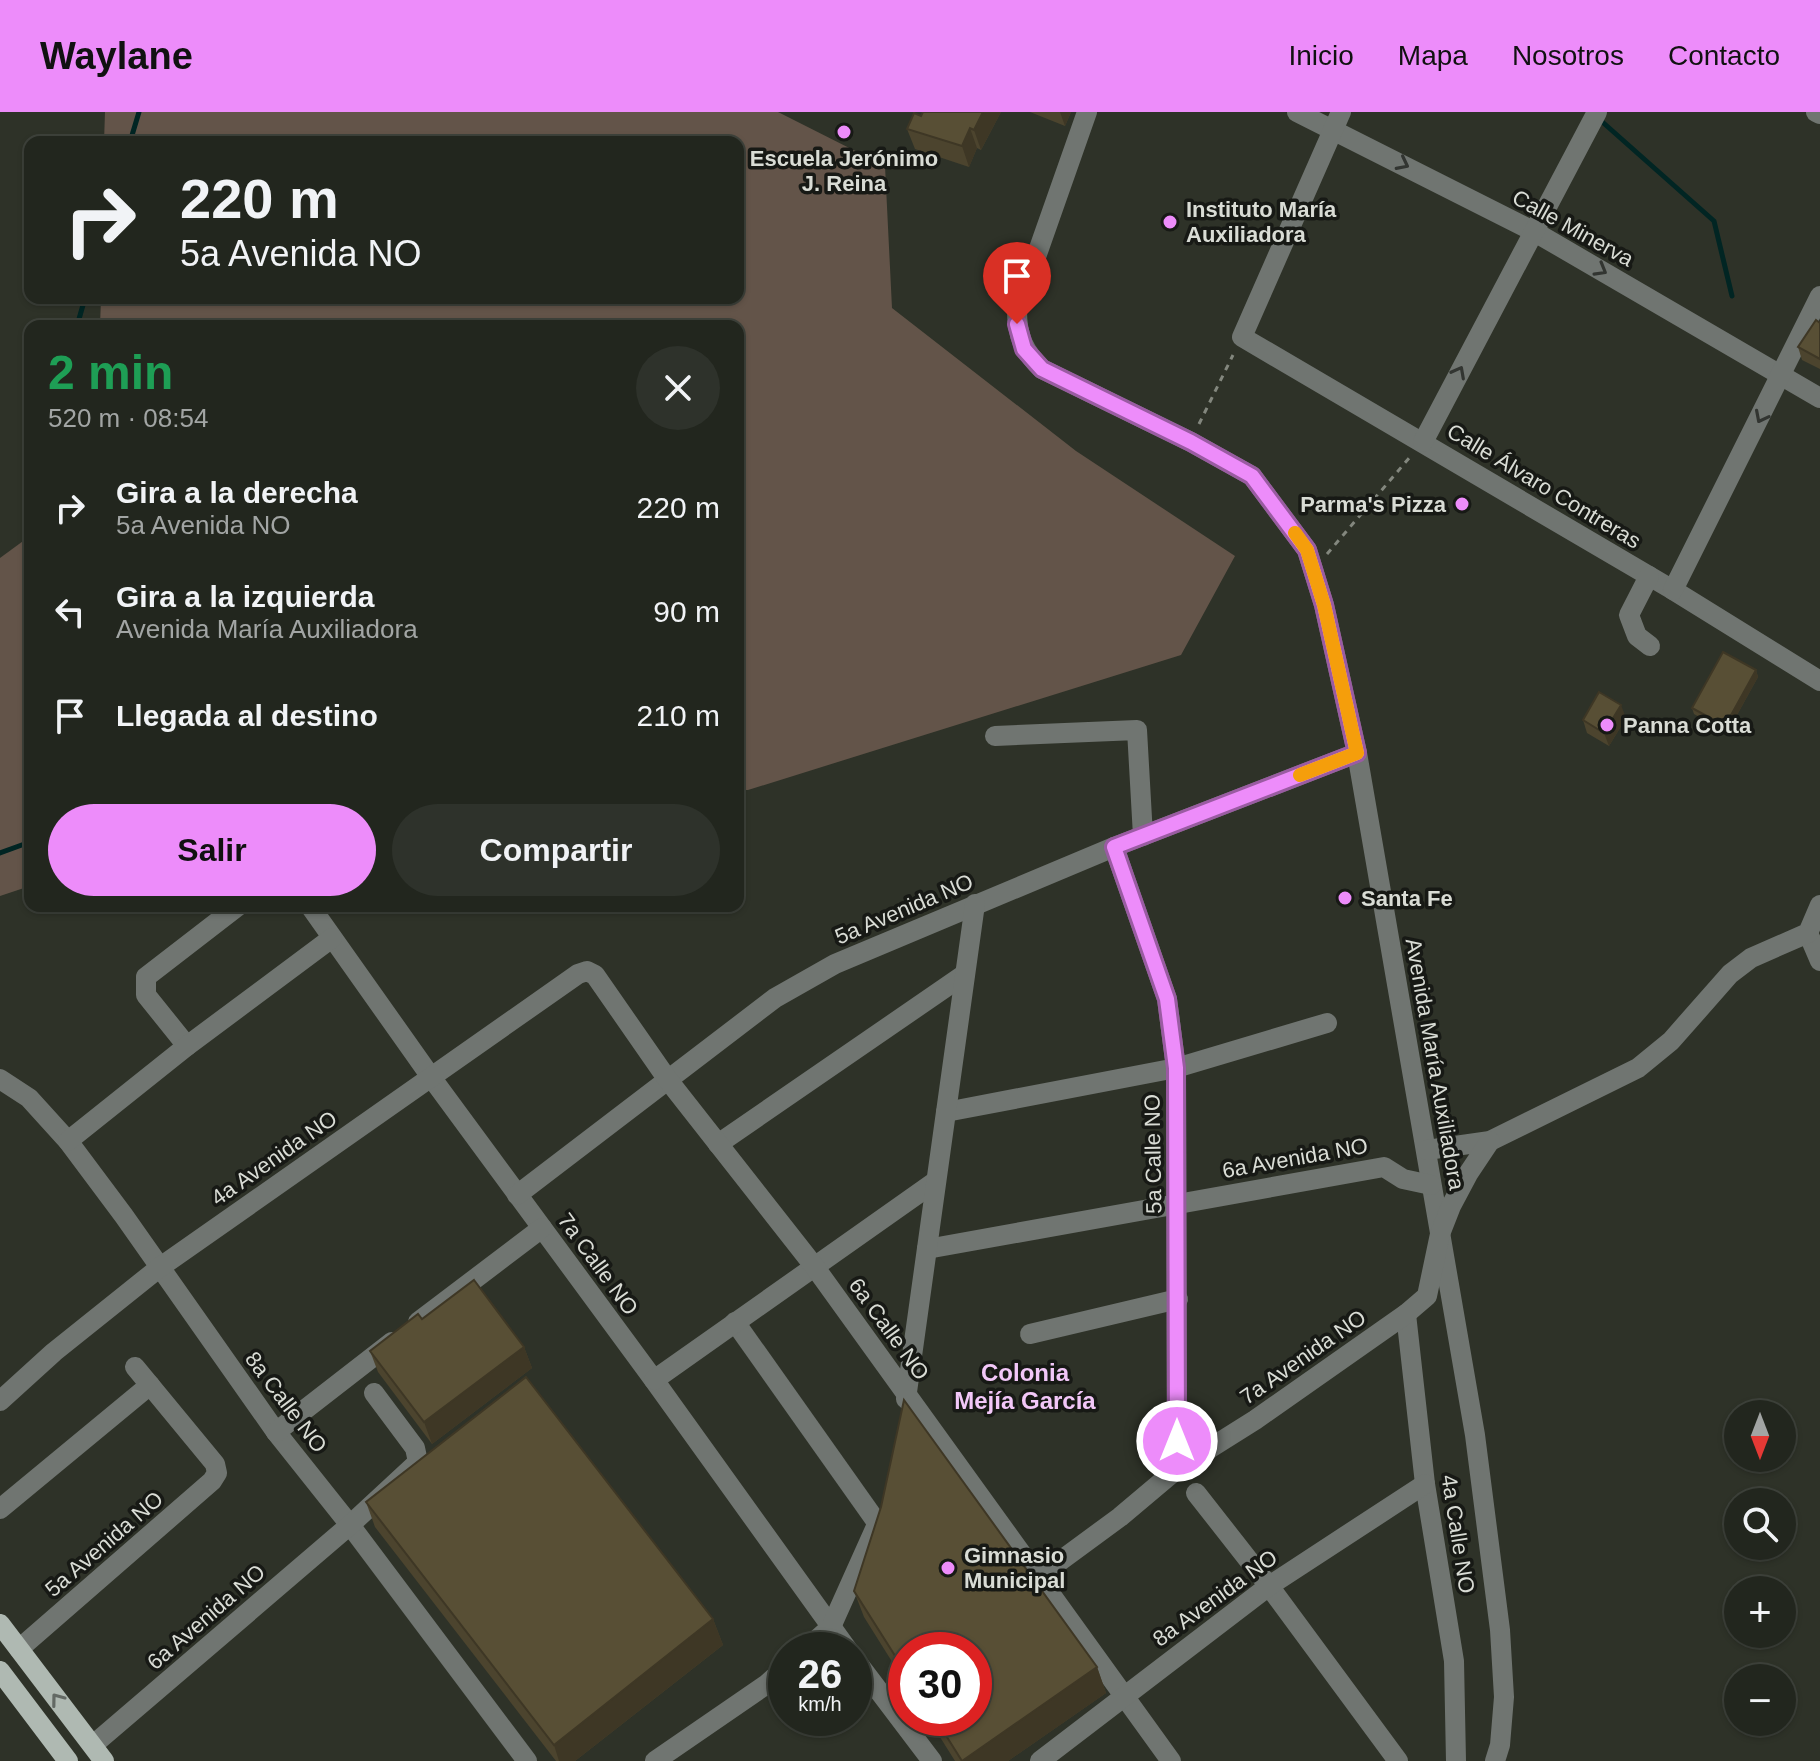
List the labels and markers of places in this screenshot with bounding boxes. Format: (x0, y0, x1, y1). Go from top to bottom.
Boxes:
marker: Escuela Jerónimo J. Reina (835, 123, 853, 141)
place label: Escuela Jerónimo J. Reina (750, 146, 938, 196)
place label: Instituto María Auxiliadora (1186, 197, 1337, 247)
marker: Instituto María Auxiliadora (1161, 213, 1179, 231)
pin (983, 242, 1051, 324)
place label: Parma's Pizza (1300, 492, 1447, 517)
marker: Parma's Pizza (1453, 495, 1471, 513)
place label: Panna Cotta (1623, 713, 1752, 738)
marker: Panna Cotta (1598, 716, 1616, 734)
place label: Santa Fe (1361, 886, 1453, 911)
marker: Santa Fe (1336, 889, 1354, 907)
place label: Gimnasio Municipal (964, 1543, 1065, 1593)
marker: Gimnasio Municipal (939, 1559, 957, 1577)

